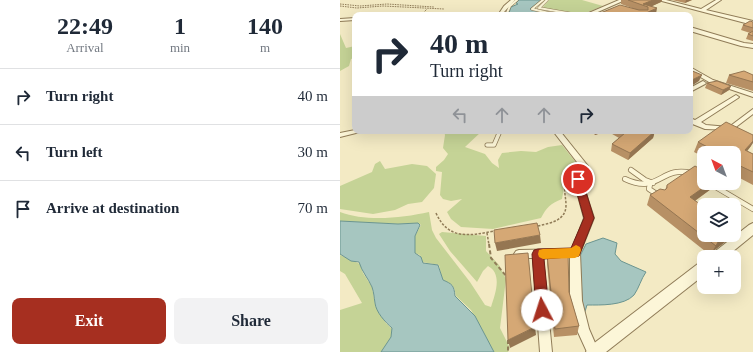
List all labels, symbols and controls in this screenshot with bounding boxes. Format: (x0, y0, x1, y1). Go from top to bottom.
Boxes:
text: 22:49 (57, 13, 113, 39)
text: 1 (174, 13, 186, 39)
text: 140 (247, 13, 283, 39)
icon: right (364, 28, 416, 80)
text: 40 m (430, 28, 488, 59)
text: Arrival (66, 40, 104, 55)
text: min (170, 40, 190, 55)
text: m (260, 40, 270, 55)
text: Turn right (430, 61, 503, 81)
icon: right (12, 86, 34, 108)
text: Turn right (46, 88, 113, 104)
text: 40 m (298, 88, 328, 104)
icon: left (449, 104, 471, 126)
icon: ahead (491, 104, 513, 126)
icon: ahead (533, 104, 555, 126)
icon: right (575, 104, 597, 126)
icon: left (12, 142, 34, 164)
text: Turn left (46, 144, 103, 160)
text: 30 m (298, 144, 328, 160)
north arrow (697, 146, 741, 190)
map controls (697, 146, 741, 294)
pin (561, 162, 595, 196)
icon: arrive (567, 168, 589, 190)
icon: arrive (12, 198, 34, 220)
button: layers (697, 198, 741, 242)
text: Arrive at destination (46, 200, 179, 216)
text: 70 m (298, 200, 328, 216)
button: + (697, 250, 741, 294)
position arrow (521, 289, 563, 331)
button: Exit (12, 298, 166, 344)
button: Share (174, 298, 328, 344)

